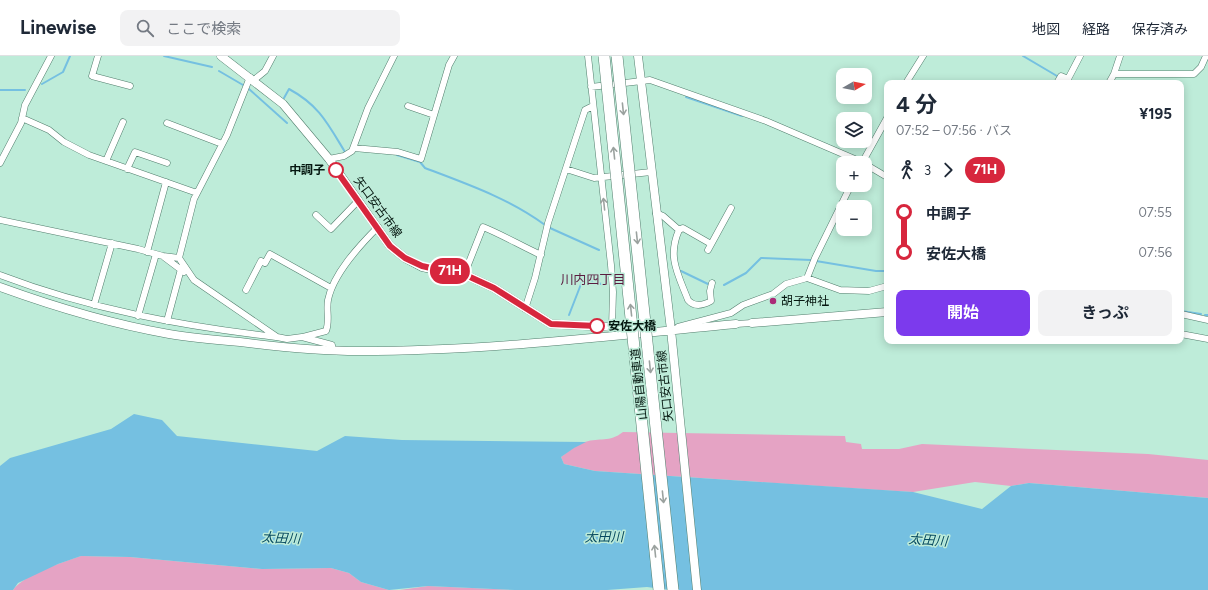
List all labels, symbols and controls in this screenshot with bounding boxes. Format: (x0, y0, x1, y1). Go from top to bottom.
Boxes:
search box (120, 10, 400, 46)
text: Linewise (20, 16, 96, 39)
icon: search (134, 17, 156, 39)
text: ここで検索 (166, 20, 241, 38)
text: 地図 (1032, 21, 1060, 38)
text: 経路 (1082, 21, 1110, 38)
text: 保存済み (1132, 21, 1188, 38)
north arrow (836, 68, 872, 104)
map controls (836, 68, 872, 236)
text: 4 分 (896, 91, 937, 118)
one-way arrow (619, 102, 627, 115)
text: ¥195 (1139, 105, 1172, 123)
button: layers (836, 112, 872, 148)
text: 07:52 – 07:56 · バス (896, 123, 1012, 138)
one-way arrow (611, 147, 618, 160)
button: + (836, 156, 872, 192)
icon: walk (896, 159, 918, 181)
icon: forward (937, 159, 959, 181)
text: 71H (973, 161, 997, 178)
marker: 中調子 (328, 162, 344, 178)
place label: 中調子 (289, 163, 325, 177)
text: 3 (924, 163, 931, 178)
street label: 矢口安古市線 (351, 174, 405, 240)
one-way arrow (601, 198, 608, 211)
button: − (836, 200, 872, 236)
text: 中調子 (926, 205, 971, 223)
text: 07:55 (1138, 205, 1172, 220)
one-way arrow (633, 231, 641, 244)
text: 安佐大橋 (926, 245, 986, 263)
text: 07:56 (1139, 245, 1172, 260)
line badge: 71H (427, 258, 473, 284)
text: 71H (438, 262, 462, 279)
district label: 川内四丁目 (560, 272, 626, 287)
button: 開始 (896, 290, 1030, 336)
button: きっぷ (1038, 290, 1172, 336)
place label: 胡子神社 (781, 294, 829, 308)
marker: 胡子神社 (768, 296, 778, 306)
one-way arrow (627, 304, 634, 317)
marker: 安佐大橋 (589, 318, 605, 334)
place label: 安佐大橋 (608, 319, 657, 333)
street label: 山陽自動車道 (628, 347, 650, 421)
street label: 矢口安古市線 (654, 349, 676, 423)
one-way arrow (647, 360, 654, 373)
one-way arrow (660, 490, 667, 503)
water label: 太田川 (261, 529, 303, 547)
water label: 太田川 (584, 529, 626, 545)
water label: 太田川 (908, 531, 950, 549)
one-way arrow (651, 545, 659, 558)

